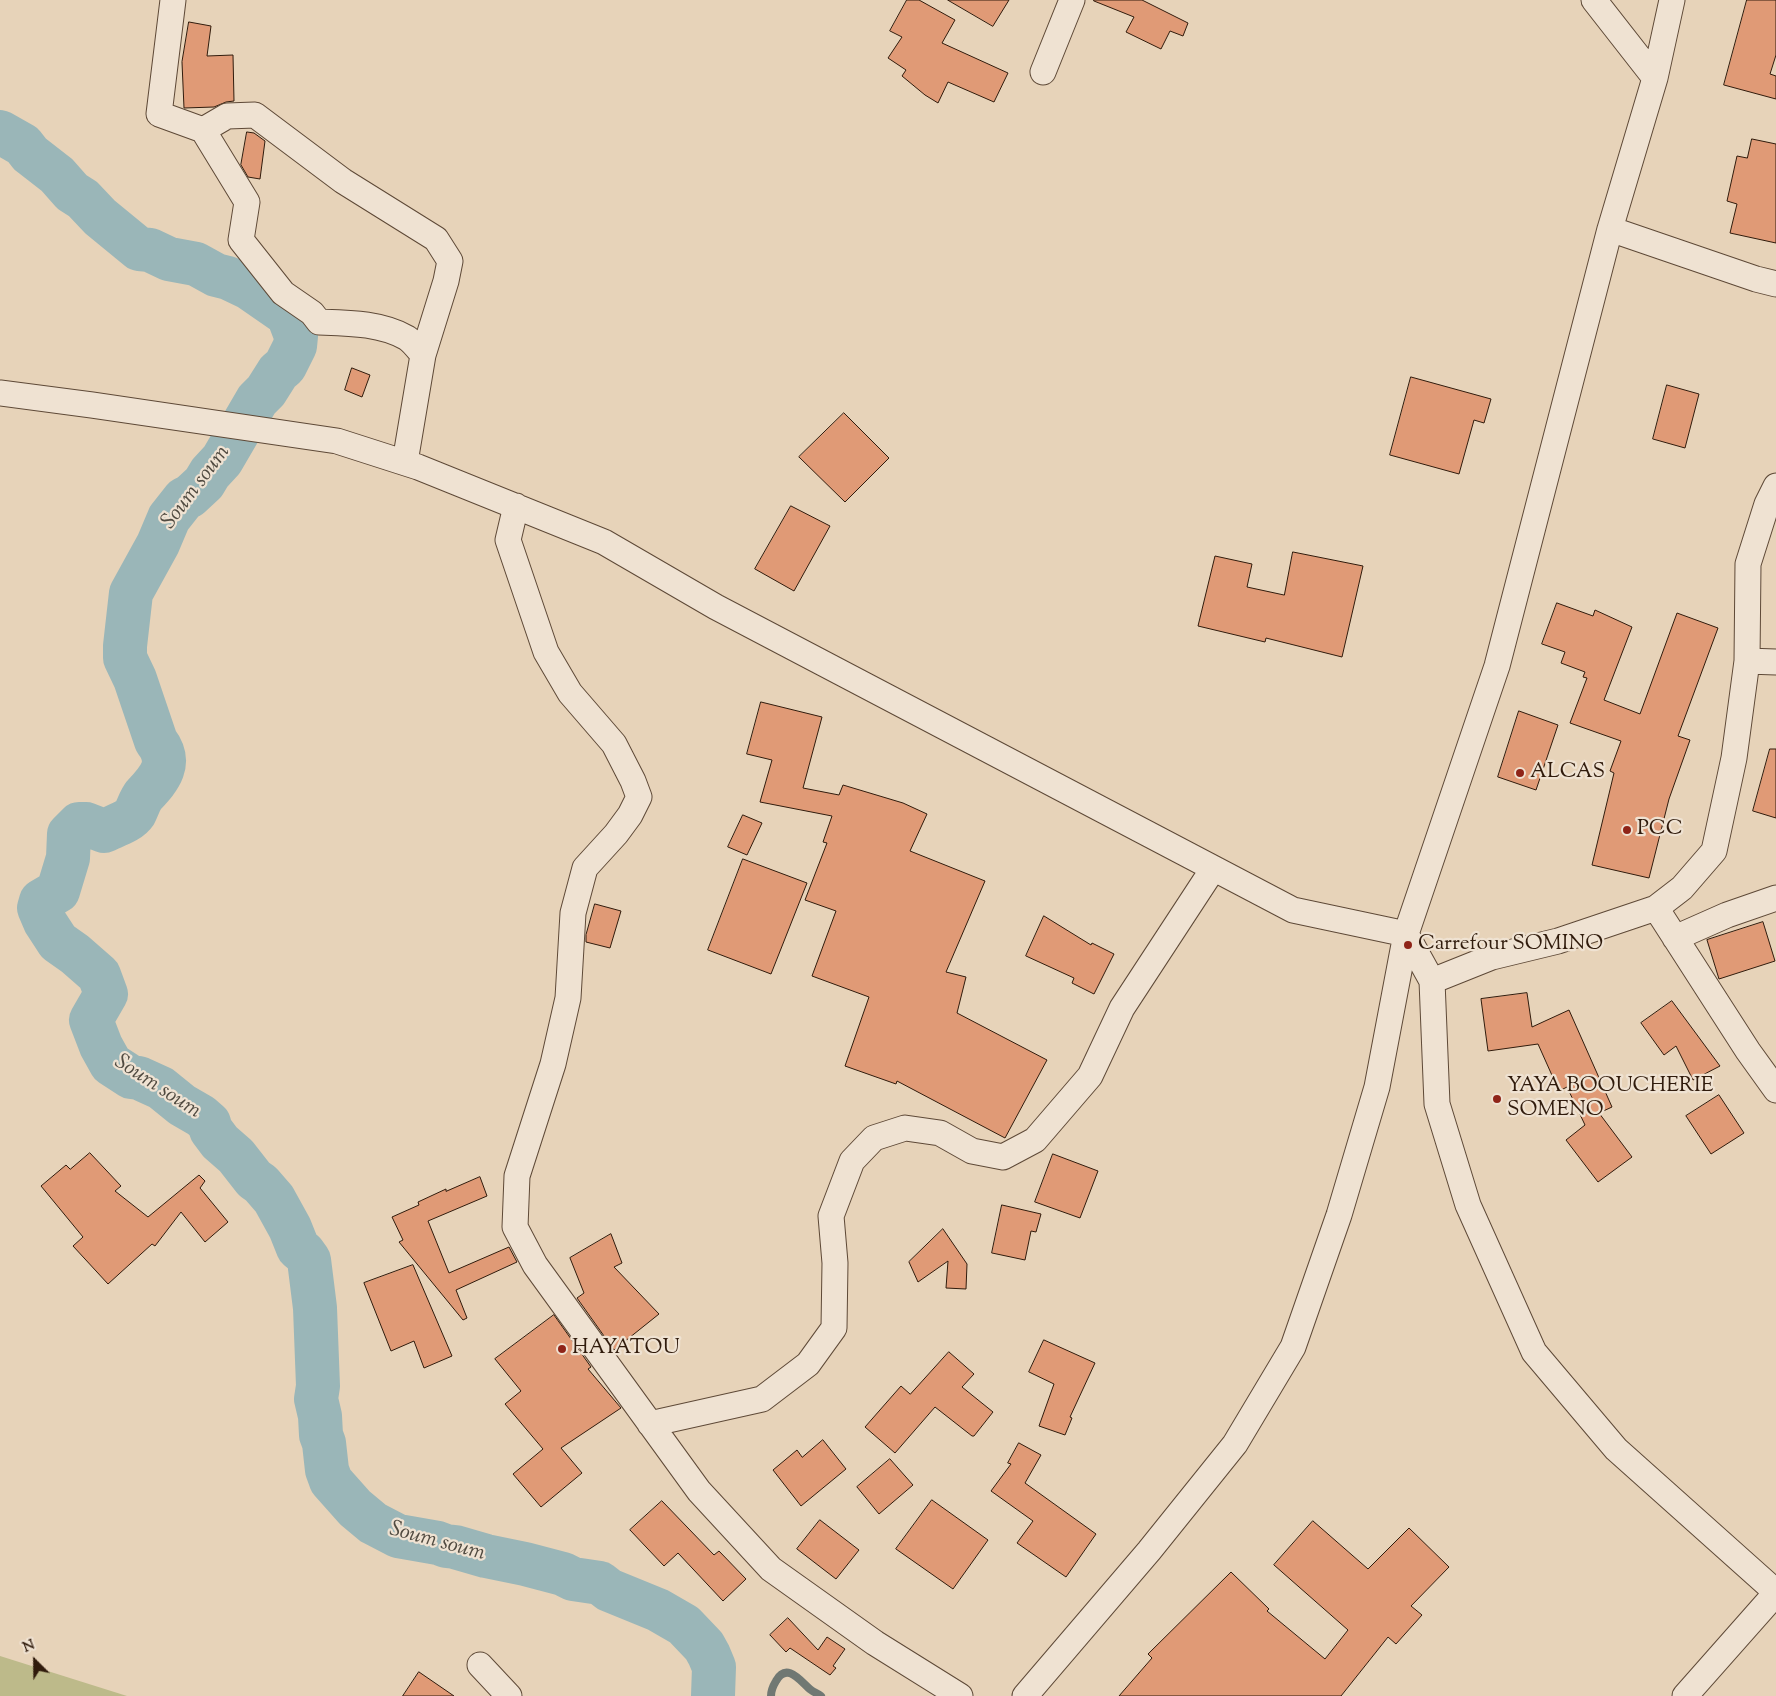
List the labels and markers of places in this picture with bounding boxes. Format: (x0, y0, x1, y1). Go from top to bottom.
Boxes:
place label: ALCAS (1530, 760, 1605, 786)
marker: ALCAS (1514, 767, 1526, 779)
place label: PCC (1637, 817, 1683, 843)
marker: PCC (1621, 824, 1633, 836)
place label: Carrefour SOMINO (1418, 932, 1603, 958)
marker: Carrefour SOMINO (1402, 939, 1414, 951)
place label: YAYA BOOUCHERIE SOMENO (1507, 1074, 1714, 1124)
marker: YAYA BOOUCHERIE SOMENO (1491, 1093, 1503, 1105)
place label: HAYATOU (572, 1336, 680, 1362)
marker: HAYATOU (556, 1343, 568, 1355)

